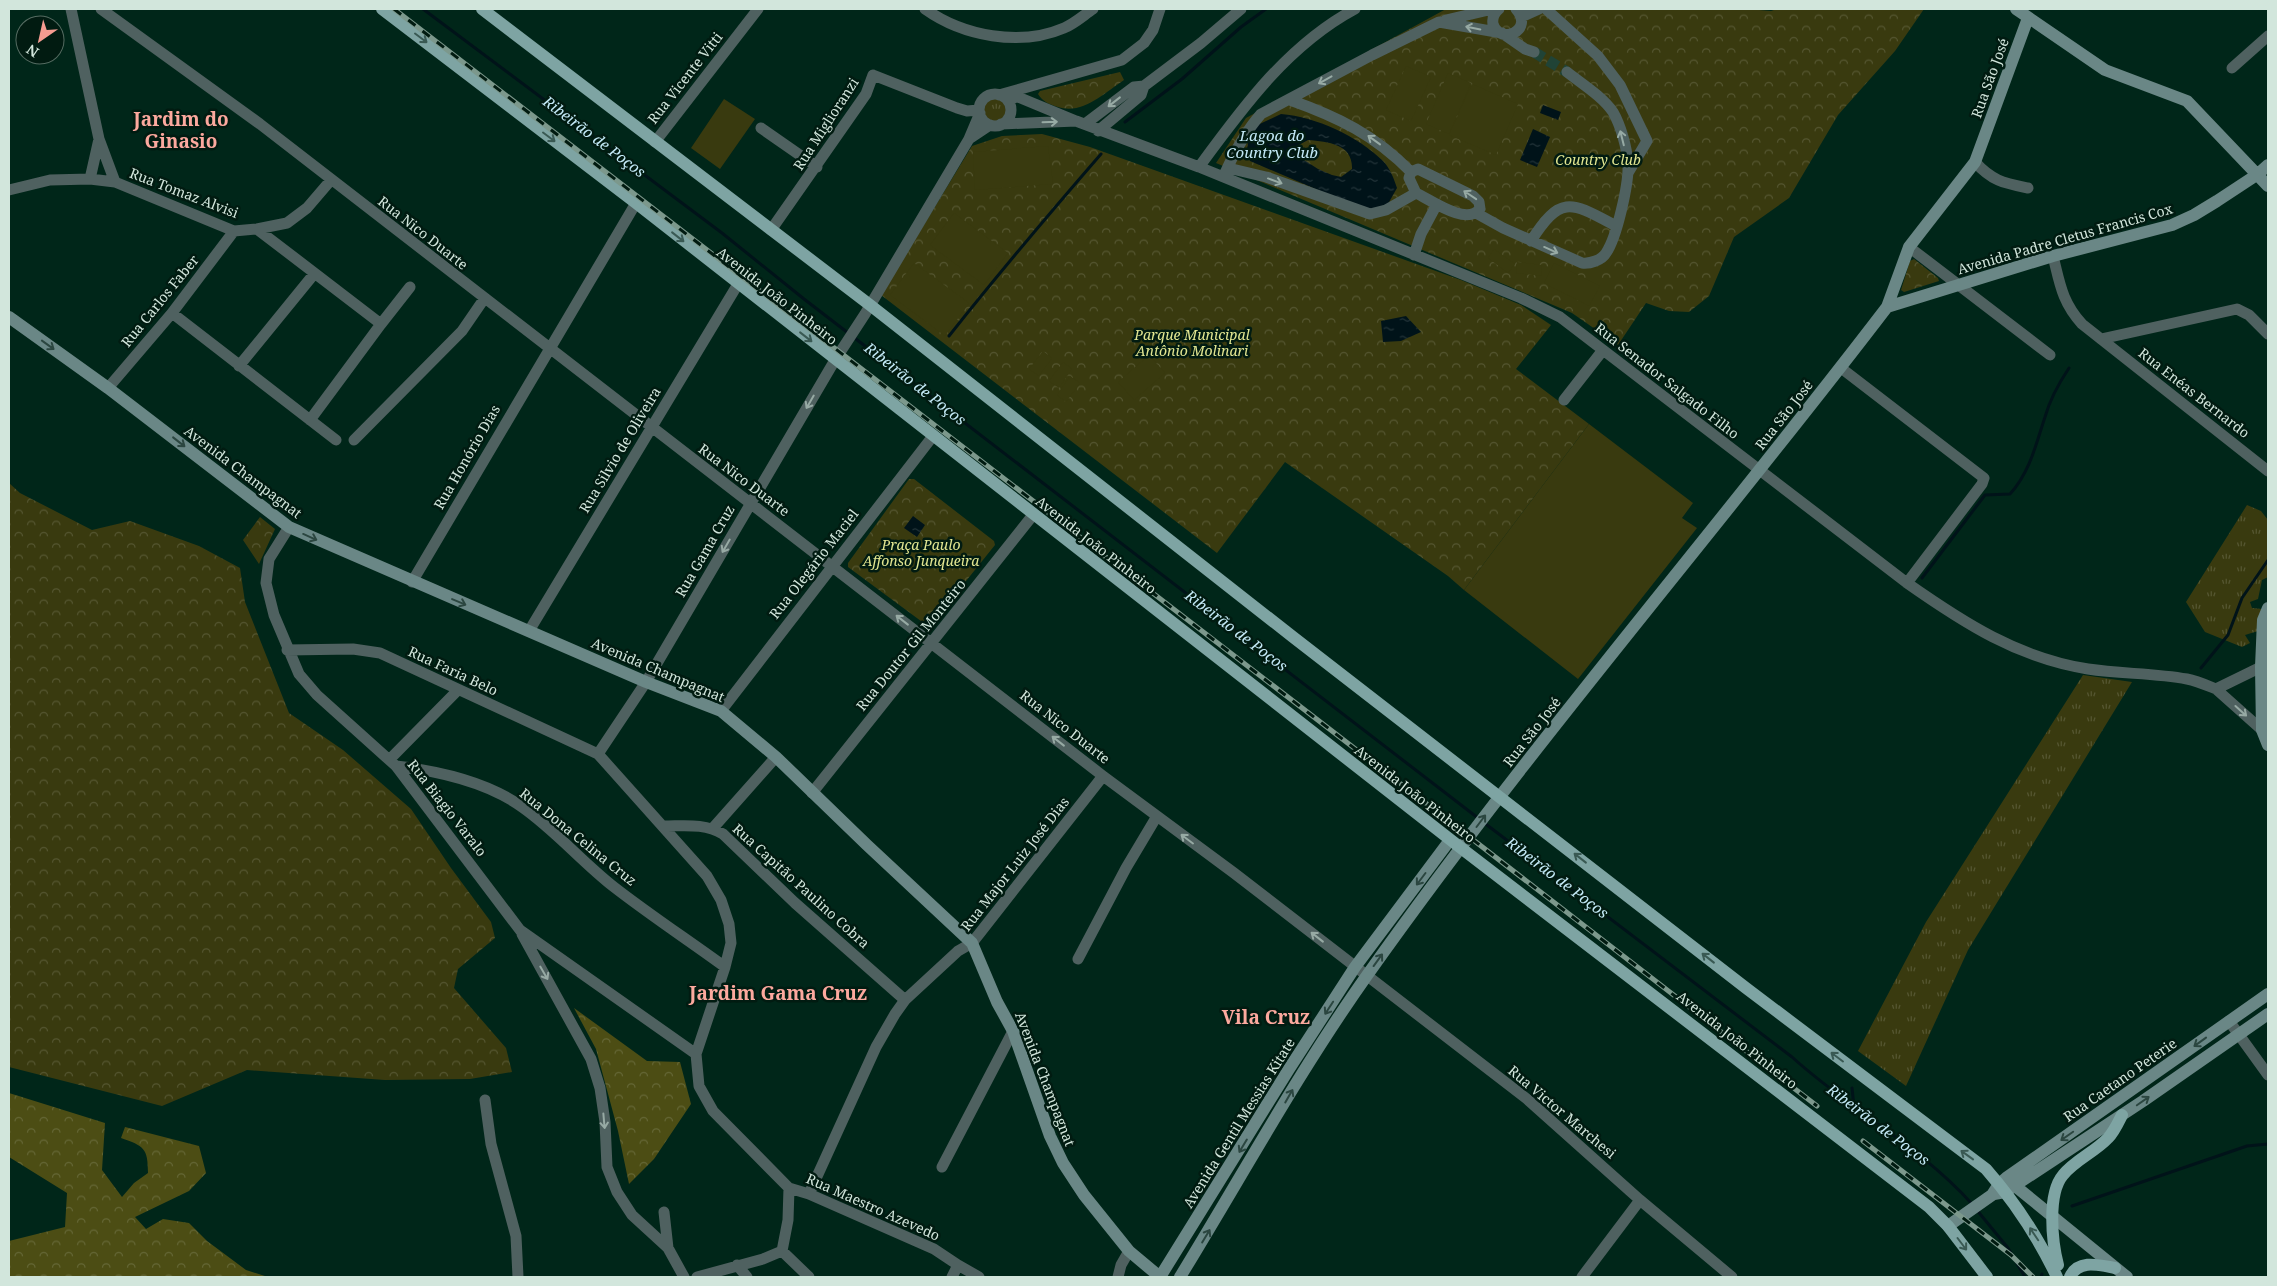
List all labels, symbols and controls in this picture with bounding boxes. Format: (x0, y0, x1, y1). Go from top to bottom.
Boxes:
north arrow (15, 15, 65, 65)
one-way arrow (1466, 22, 1482, 32)
street label: Rua Vicente Vitti (643, 28, 727, 127)
one-way arrow (414, 33, 427, 44)
street label: Rua São José (1966, 35, 2013, 120)
text: N (23, 40, 42, 62)
street label: Rua Miglioranzi (789, 73, 863, 174)
one-way arrow (1318, 75, 1333, 85)
water label: Ribeirão de Poços (538, 90, 650, 181)
one-way arrow (1108, 97, 1121, 108)
district label: Jardim do Ginasio (132, 106, 229, 154)
one-way arrow (1042, 118, 1058, 127)
water label: Lagoa do Country Club (1226, 125, 1318, 162)
one-way arrow (1617, 130, 1626, 146)
one-way arrow (543, 132, 556, 143)
one-way arrow (1367, 135, 1381, 145)
park label: Country Club (1555, 150, 1641, 169)
street label: Rua Tomaz Alvisi (127, 163, 242, 222)
one-way arrow (1267, 176, 1283, 186)
one-way arrow (1464, 190, 1478, 200)
street label: Rua Nico Duarte (374, 191, 472, 274)
street label: Avenida Padre Cletus Francis Cox (1955, 198, 2175, 278)
one-way arrow (671, 231, 684, 242)
street label: Avenida João Pinheiro (713, 242, 842, 349)
one-way arrow (1543, 246, 1558, 256)
street label: Rua Carlos Faber (117, 250, 203, 351)
street label: Rua Senador Salgado Filho (1591, 318, 1743, 443)
park label: Parque Municipal Antônio Molinari (1133, 325, 1250, 360)
one-way arrow (799, 332, 812, 343)
water label: Ribeirão de Poços (860, 337, 970, 429)
one-way arrow (41, 340, 55, 350)
street label: Rua Enéas Bernardo (2135, 343, 2254, 442)
street label: Rua São José (1750, 376, 1817, 454)
street label: Rua Silvio de Oliveira (574, 383, 665, 516)
one-way arrow (805, 394, 814, 409)
street label: Rua Honório Dias (429, 401, 504, 512)
street label: Avenida Champagnat (181, 421, 306, 522)
one-way arrow (172, 437, 185, 448)
street label: Rua Nico Duarte (695, 439, 794, 520)
street label: Avenida João Pinheiro (1032, 491, 1161, 598)
street label: Rua Gama Cruz (670, 501, 739, 600)
street label: Rua Olegário Maciel (765, 504, 863, 622)
one-way arrow (302, 532, 317, 542)
park label: Praça Paulo Affonso Junqueira (862, 535, 980, 570)
one-way arrow (720, 538, 730, 552)
street label: Rua Doutor Gil Monteiro (852, 575, 970, 714)
water label: Ribeirão de Poços (1180, 584, 1292, 675)
one-way arrow (451, 597, 466, 607)
one-way arrow (896, 614, 909, 625)
street label: Avenida Champagnat (589, 633, 728, 706)
street label: Rua Faria Belo (405, 641, 501, 700)
street label: Rua Nico Duarte (1016, 685, 1114, 768)
street label: Rua São José (1498, 693, 1565, 771)
one-way arrow (2235, 706, 2248, 717)
one-way arrow (1052, 735, 1065, 746)
street label: Avenida João Pinheiro (1351, 740, 1480, 847)
street label: Rua Biagio Varalo (404, 755, 491, 860)
street label: Rua Dona Celina Cruz (516, 784, 641, 890)
street label: Rua Major Luiz José Dias (956, 793, 1073, 935)
one-way arrow (1476, 814, 1486, 828)
street label: Rua Capitão Paulino Cobra (729, 819, 874, 952)
water label: Ribeirão de Poços (1501, 831, 1613, 922)
one-way arrow (1180, 834, 1194, 844)
one-way arrow (1574, 852, 1587, 863)
one-way arrow (1416, 872, 1426, 886)
one-way arrow (1311, 932, 1324, 943)
one-way arrow (1373, 953, 1383, 967)
one-way arrow (1701, 953, 1715, 963)
one-way arrow (539, 965, 549, 979)
district label: Jardim Gama Cruz (688, 980, 867, 1006)
street label: Avenida João Pinheiro (1673, 986, 1802, 1093)
one-way arrow (1324, 1000, 1334, 1014)
district label: Vila Cruz (1222, 1004, 1310, 1030)
street label: Avenida Champagnat (1011, 1009, 1080, 1149)
street label: Rua Caetano Peterie (2059, 1033, 2180, 1126)
street label: Avenida Gentil Messias Kitate (1178, 1034, 1299, 1211)
one-way arrow (2193, 1037, 2207, 1047)
one-way arrow (1830, 1052, 1844, 1062)
street label: Rua Victor Marchesi (1504, 1061, 1621, 1163)
water label: Ribeirão de Poços (1822, 1078, 1934, 1169)
one-way arrow (1284, 1089, 1294, 1103)
one-way arrow (2136, 1096, 2150, 1106)
one-way arrow (600, 1113, 609, 1129)
one-way arrow (2060, 1131, 2074, 1141)
one-way arrow (1237, 1138, 1247, 1152)
one-way arrow (1960, 1150, 1974, 1160)
street label: Rua Maestro Azevedo (803, 1168, 943, 1245)
one-way arrow (2029, 1228, 2039, 1242)
one-way arrow (1201, 1229, 1211, 1243)
one-way arrow (1957, 1237, 1967, 1251)

